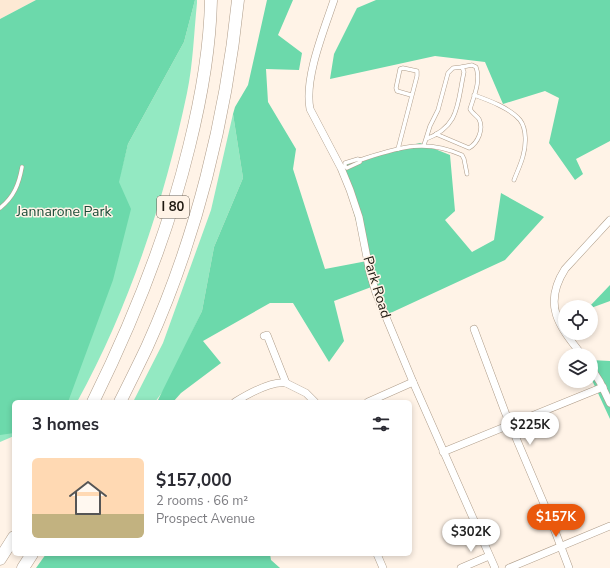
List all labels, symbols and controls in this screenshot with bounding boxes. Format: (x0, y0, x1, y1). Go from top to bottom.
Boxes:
road number: I 80 (157, 196, 189, 218)
park label: Jannarone Park (16, 202, 112, 221)
street label: Park Road (359, 254, 395, 320)
map controls (558, 300, 598, 388)
button: locate (558, 300, 598, 340)
button: layers (558, 348, 598, 388)
pin: $225K (502, 412, 558, 446)
text: 3 homes (32, 413, 99, 436)
icon: filters (370, 413, 392, 435)
text: $225K (510, 416, 550, 434)
text: $157,000 (156, 469, 232, 492)
icon: home (64, 474, 112, 522)
text: 2 rooms · 66 m² (156, 492, 248, 510)
pin: $157K (528, 504, 584, 538)
text: $157K (536, 508, 576, 526)
text: Prospect Avenue (156, 510, 255, 528)
pin: $302K (443, 519, 499, 553)
text: $302K (451, 523, 491, 541)

